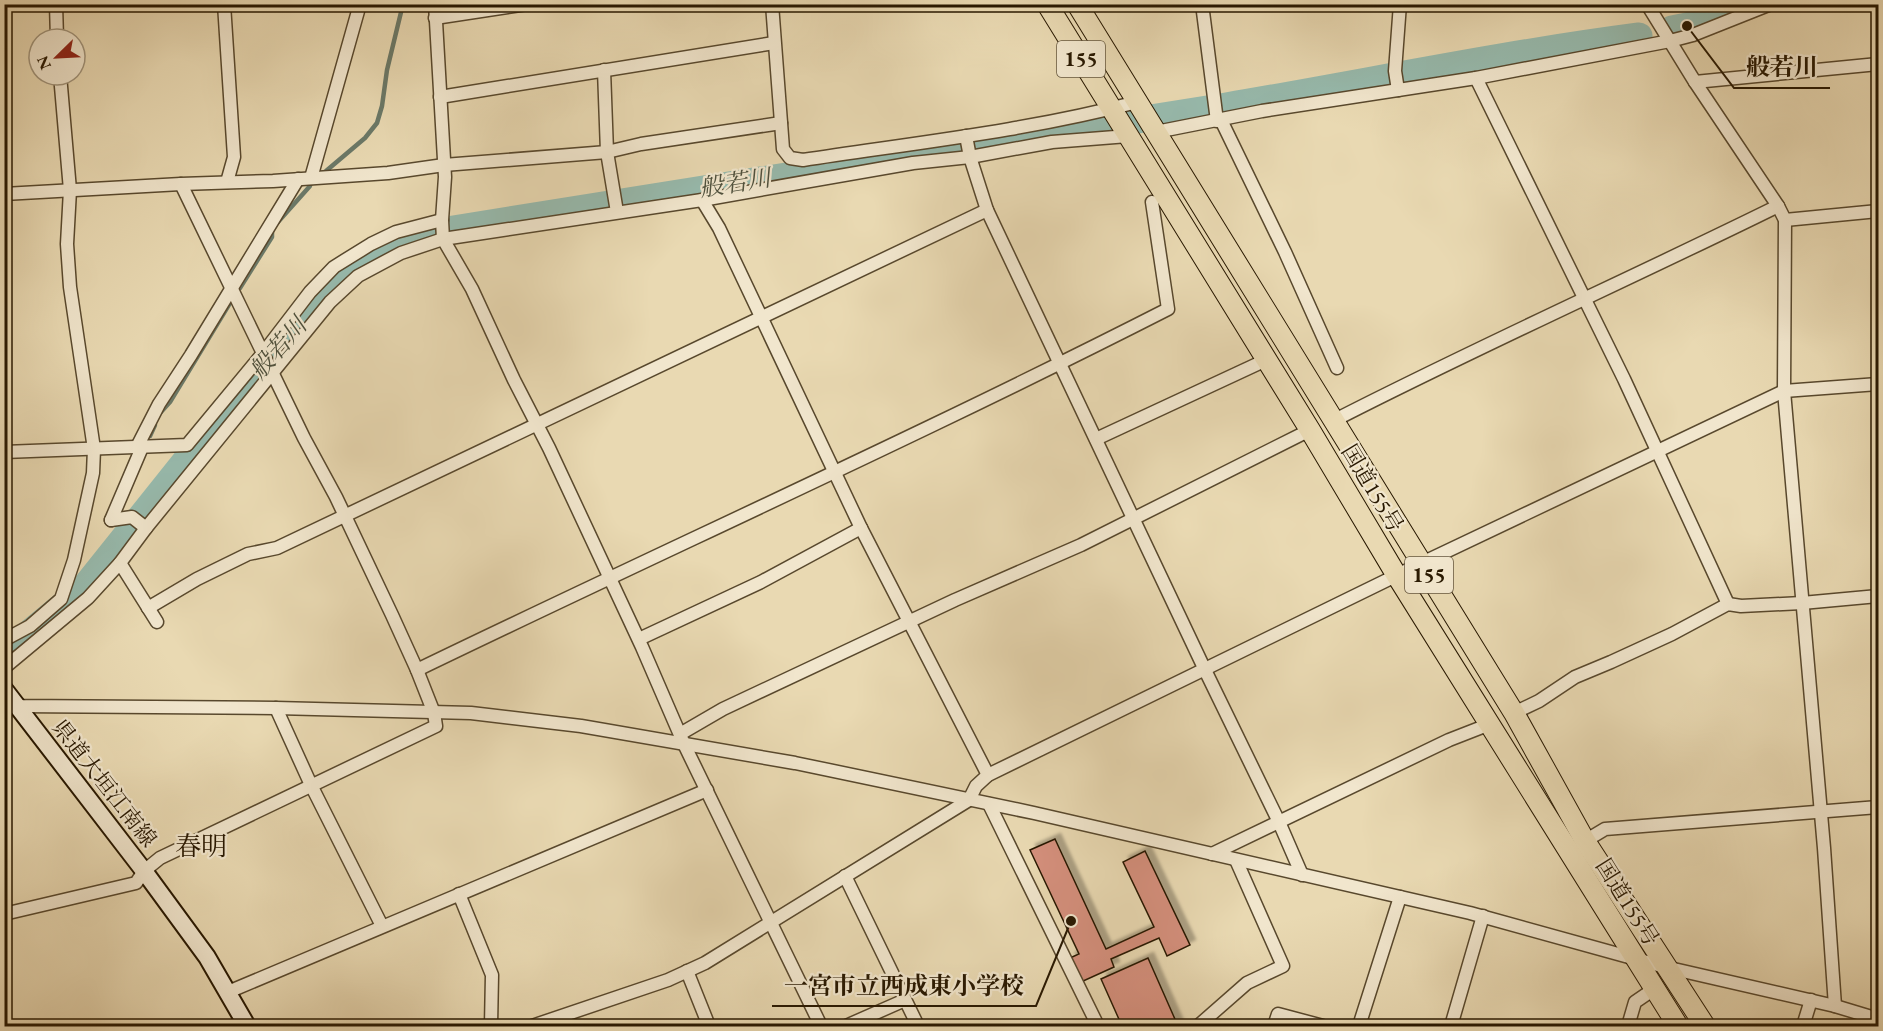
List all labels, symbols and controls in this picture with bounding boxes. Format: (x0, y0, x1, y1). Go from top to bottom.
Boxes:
north arrow (27, 27, 87, 87)
road number: 155 (1057, 41, 1105, 77)
callout: 般若川 (1734, 46, 1830, 88)
text: 般若川 (1746, 51, 1818, 82)
text: N (32, 53, 56, 73)
water label: 般若川 (697, 161, 776, 203)
water label: 般若川 (242, 308, 315, 385)
street label: 国道155号 (1335, 439, 1410, 538)
road number: 155 (1405, 557, 1453, 593)
street label: 県道大垣江南線 (46, 714, 163, 853)
district label: 春明 (175, 829, 227, 863)
street label: 国道155号 (1589, 853, 1666, 951)
callout: 一宮市立西成東小学校 (772, 964, 1036, 1006)
text: 一宮市立西成東小学校 (784, 970, 1024, 1001)

